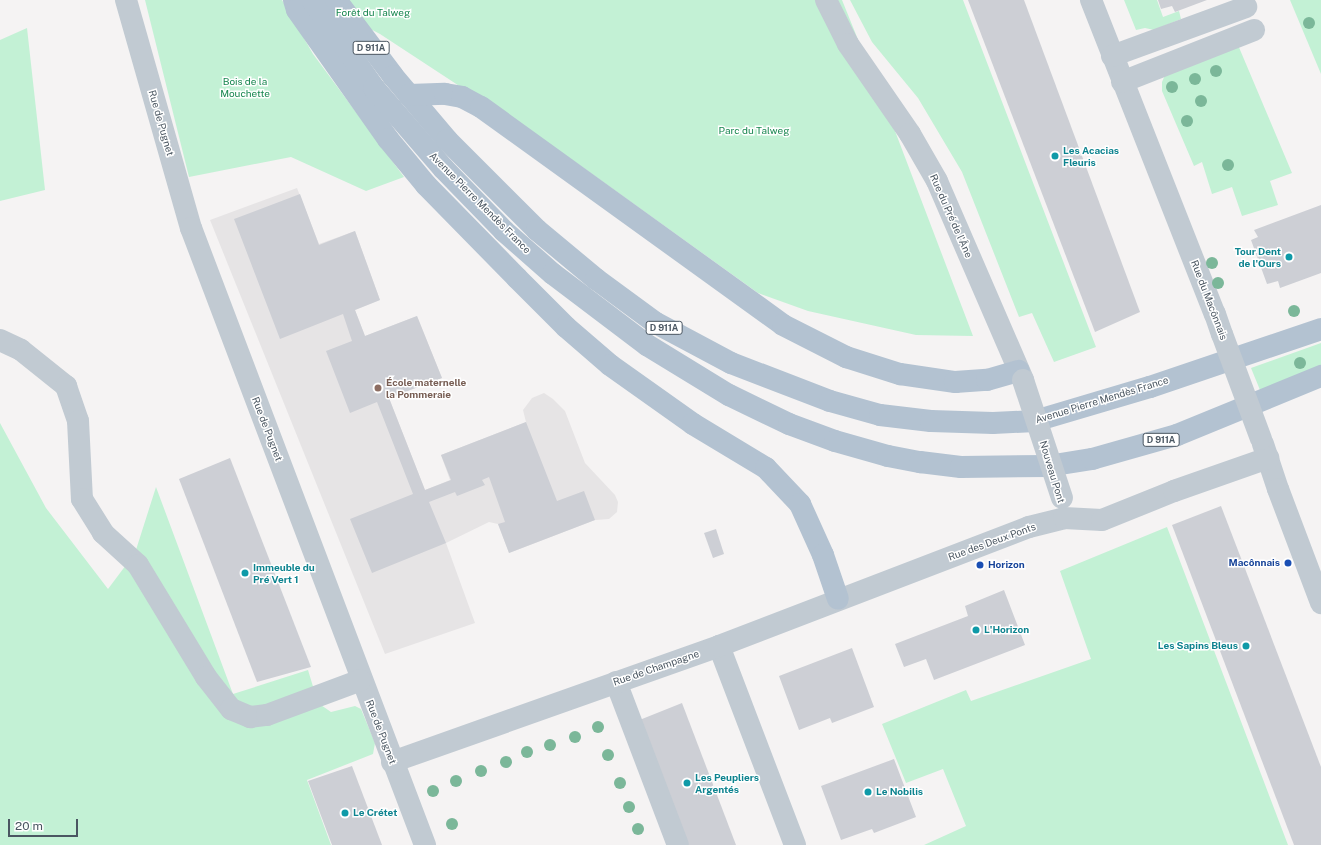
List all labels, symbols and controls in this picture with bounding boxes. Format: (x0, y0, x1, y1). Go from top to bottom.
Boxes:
park label: Forêt du Talweg (336, 7, 410, 19)
road number: D 911A (352, 41, 390, 55)
park label: Bois de la Mouchette (220, 75, 270, 98)
street label: Rue de Pugnet (146, 89, 176, 157)
park label: Parc du Talweg (719, 125, 789, 137)
place label: Les Acacias Fleuris (1063, 144, 1119, 168)
street label: Avenue Pierre Mendès France (427, 150, 533, 256)
marker: Les Acacias Fleuris (1050, 151, 1060, 161)
street label: Rue du Pré de l'Âne (927, 172, 975, 260)
place label: Tour Dent de l'Ours (1235, 245, 1281, 268)
marker: Tour Dent de l'Ours (1284, 252, 1294, 262)
street label: Rue du Macônnais (1188, 258, 1230, 342)
road number: D 911A (645, 321, 683, 335)
street label: Avenue Pierre Mendès France (1034, 374, 1170, 426)
place label: École maternelle la Pommeraie (386, 376, 466, 400)
marker: École maternelle la Pommeraie (373, 383, 383, 393)
street label: Rue de Pugnet (249, 395, 285, 463)
road number: D 911A (1142, 433, 1180, 447)
street label: Nouveau Pont (1037, 439, 1067, 505)
street label: Rue des Deux Ponts (946, 521, 1038, 563)
place label: Macônnais (1229, 557, 1280, 569)
marker: Macônnais (1283, 558, 1293, 568)
place label: Horizon (988, 559, 1025, 571)
marker: Horizon (975, 560, 985, 570)
place label: Immeuble du Pré Vert 1 (253, 561, 315, 584)
marker: Immeuble du Pré Vert 1 (240, 568, 250, 578)
place label: L'Horizon (984, 624, 1029, 636)
marker: L'Horizon (971, 625, 981, 635)
place label: Les Sapins Bleus (1158, 640, 1238, 652)
marker: Les Sapins Bleus (1241, 641, 1251, 651)
street label: Rue de Champagne (611, 648, 701, 688)
street label: Rue de Pugnet (363, 698, 399, 766)
place label: Les Peupliers Argentés (695, 771, 759, 794)
marker: Les Peupliers Argentés (682, 778, 692, 788)
place label: Le Nobilis (876, 786, 923, 798)
marker: Le Nobilis (863, 787, 873, 797)
place label: Le Crétet (353, 807, 397, 819)
marker: Le Crétet (340, 808, 350, 818)
scale bar (10, 811, 80, 837)
text: 20 m (15, 819, 43, 833)

